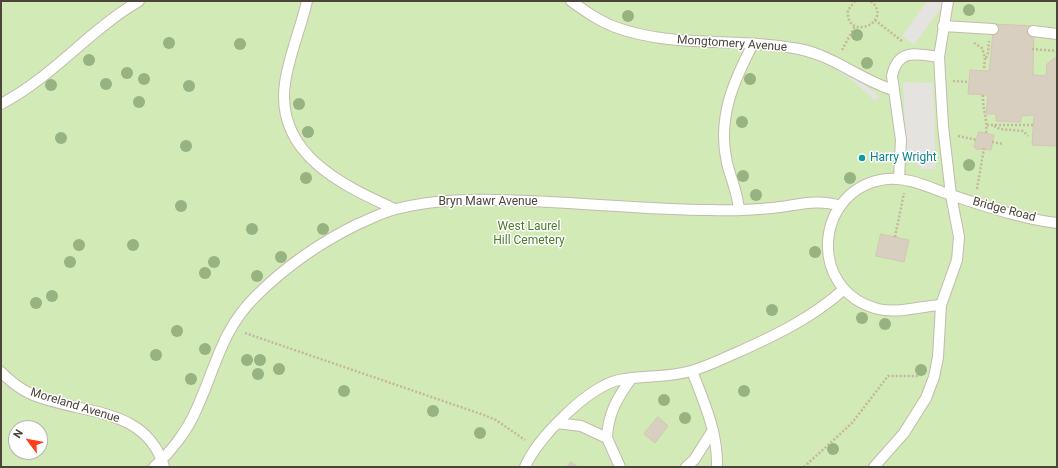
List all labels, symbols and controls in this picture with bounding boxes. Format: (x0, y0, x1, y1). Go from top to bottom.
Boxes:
street label: Mongtomery Avenue (676, 33, 788, 55)
place label: Harry Wright (870, 151, 937, 165)
marker: Harry Wright (857, 153, 867, 163)
street label: Bryn Mawr Avenue (438, 195, 538, 209)
street label: Bridge Road (971, 195, 1037, 225)
park label: West Laurel Hill Cemetery (493, 220, 565, 248)
street label: Moreland Avenue (29, 386, 121, 426)
north arrow (8, 420, 48, 460)
text: N (11, 427, 26, 441)

